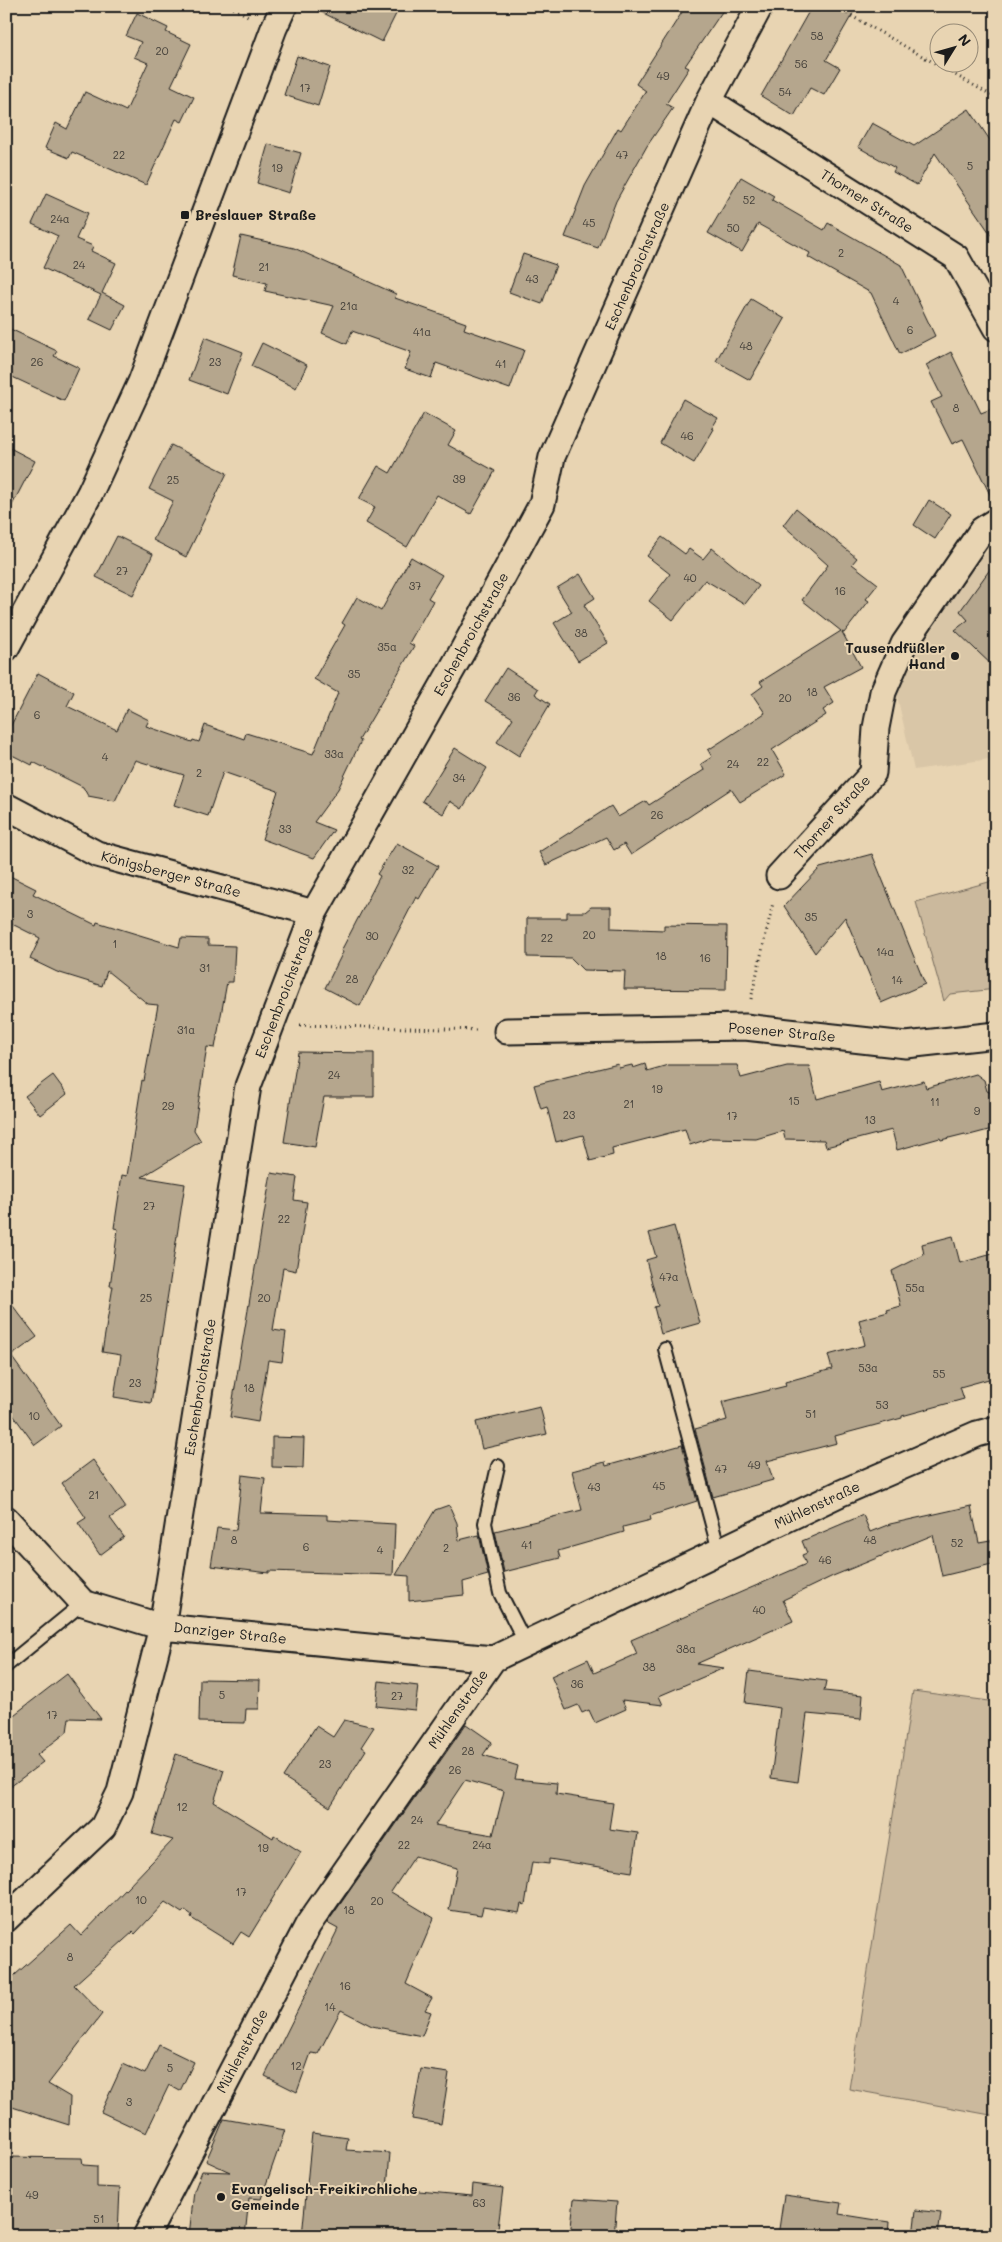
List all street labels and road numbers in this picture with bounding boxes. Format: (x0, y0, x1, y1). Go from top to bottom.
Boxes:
street label: Thorner Straße (817, 164, 917, 237)
street label: Eschenbroichstraße (600, 199, 673, 333)
street label: Eschenbroichstraße (429, 569, 512, 699)
street label: Thorner Straße (789, 771, 874, 863)
street label: Königsberger Straße (99, 846, 243, 901)
street label: Eschenbroichstraße (250, 925, 317, 1061)
street label: Posener Straße (728, 1017, 836, 1046)
street label: Eschenbroichstraße (179, 1317, 220, 1457)
street label: Mühlenstraße (771, 1476, 863, 1533)
street label: Danziger Straße (172, 1617, 288, 1648)
street label: Mühlenstraße (423, 1665, 492, 1752)
street label: Mühlenstraße (211, 2005, 272, 2096)

